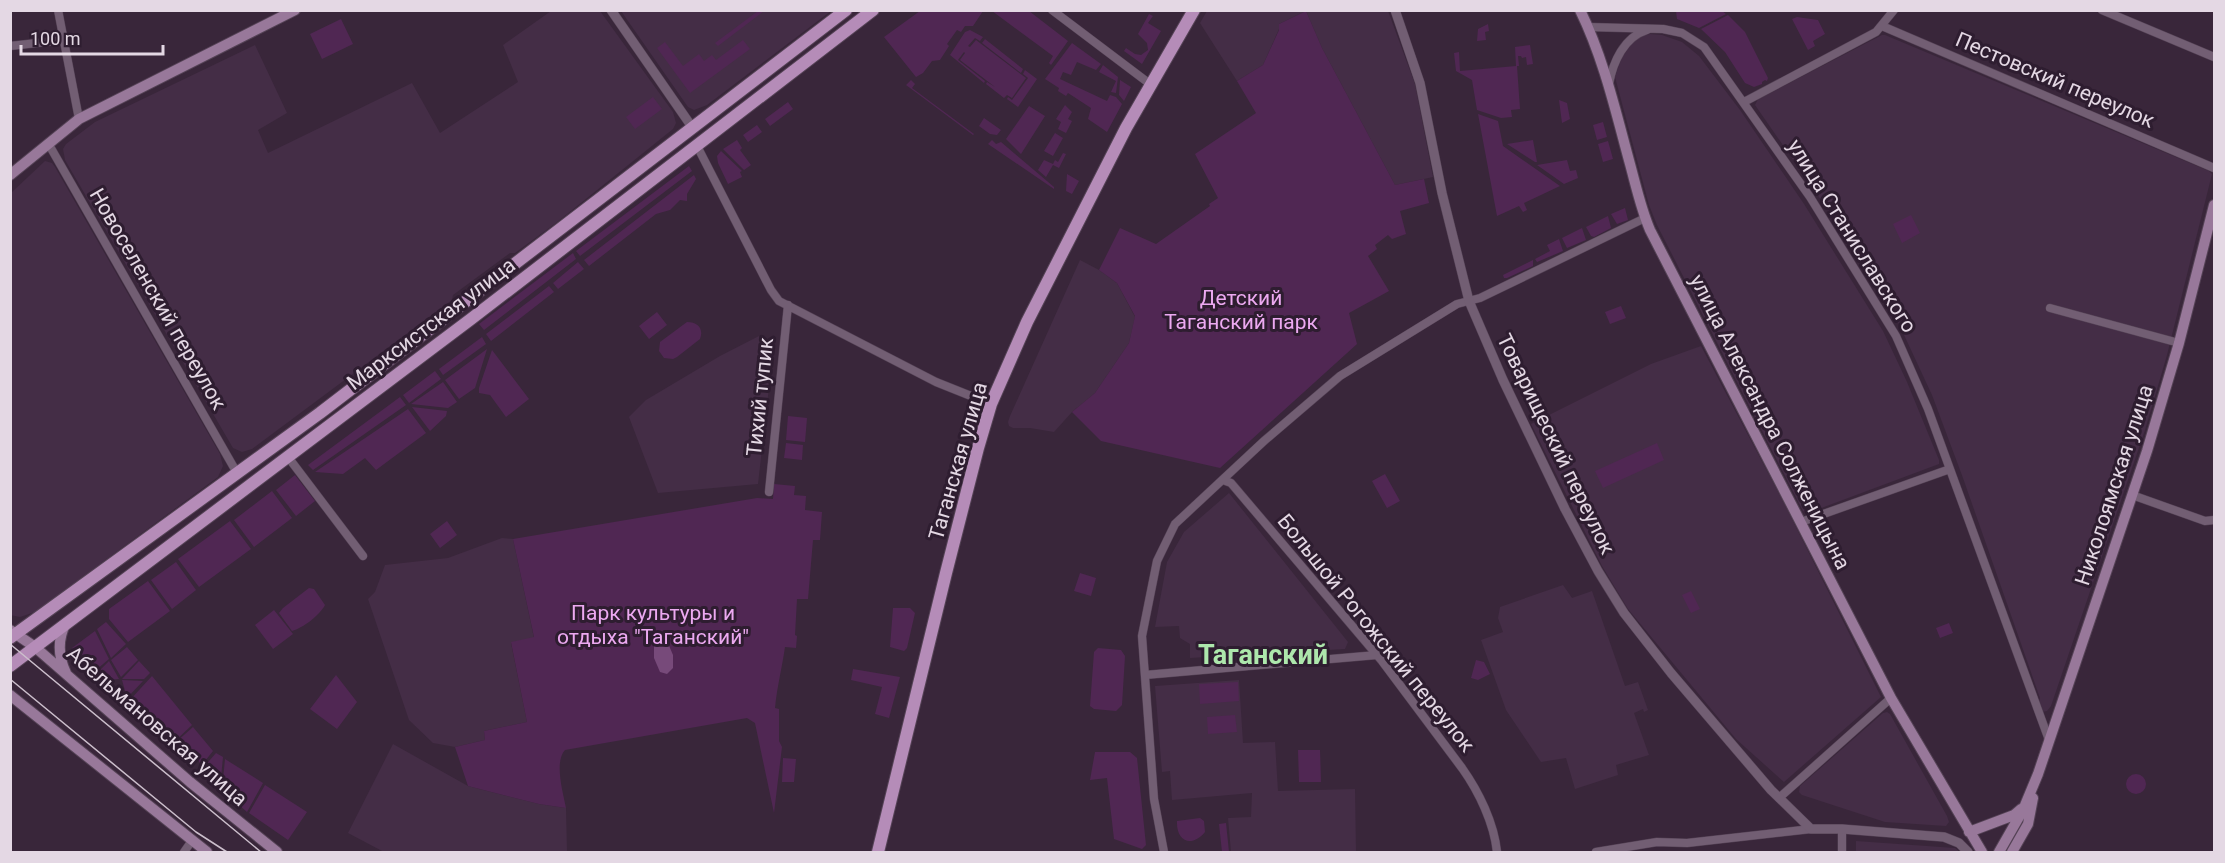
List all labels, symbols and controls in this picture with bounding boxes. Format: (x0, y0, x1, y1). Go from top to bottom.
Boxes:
scale bar (21, 18, 164, 56)
street label: Пестовский переулок (1952, 27, 2159, 133)
text: 100 m (30, 28, 81, 49)
street label: улица Станиславского (1783, 135, 1921, 337)
street label: Новоселенский переулок (85, 184, 232, 414)
street label: Марксистская улица (342, 253, 520, 395)
street label: улица Александра Солженицына (1685, 270, 1855, 574)
park label: Детский Таганский парк (1164, 286, 1318, 334)
street label: Товарищеский переулок (1492, 330, 1620, 559)
street label: Тихий тупик (742, 336, 778, 457)
street label: Таганская улица (924, 379, 992, 543)
street label: Николоямская улица (2070, 382, 2158, 588)
street label: Большой Рогожский переулок (1273, 509, 1480, 757)
park label: Парк культуры и отдыха "Таганский" (557, 601, 749, 649)
district label: Таганский (1198, 639, 1328, 671)
street label: Абельмановская улица (62, 641, 252, 811)

